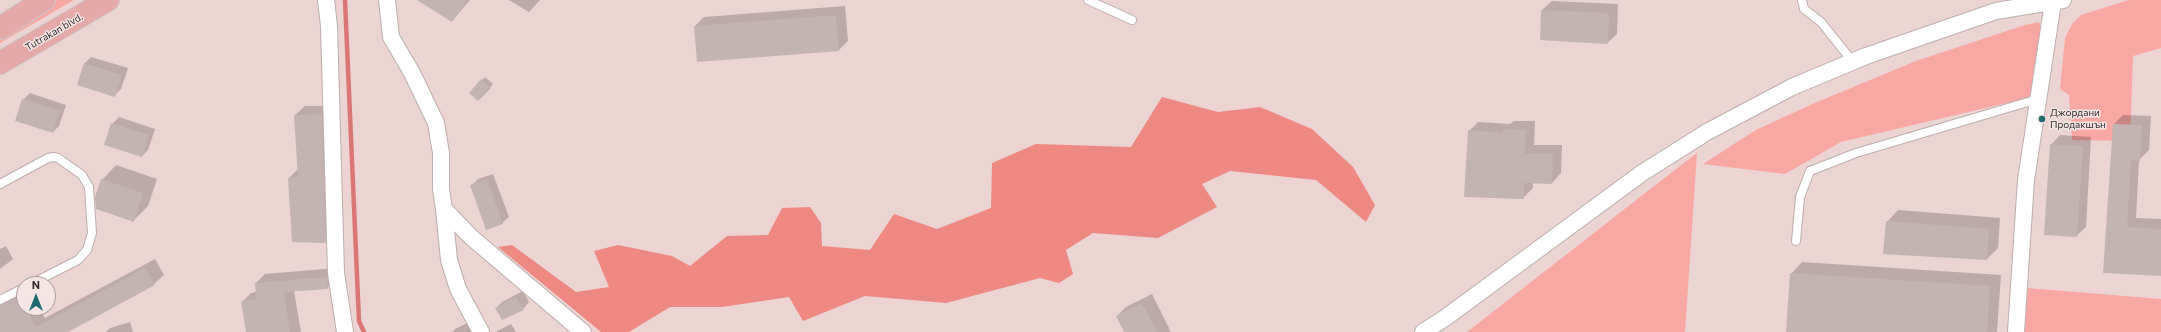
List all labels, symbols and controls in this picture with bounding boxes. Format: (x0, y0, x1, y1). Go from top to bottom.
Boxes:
street label: Tutrakan blvd. (23, 11, 85, 53)
place label: Джордани Продакшън (2050, 107, 2106, 130)
marker: Джордани Продакшън (2037, 114, 2047, 124)
north arrow (16, 276, 56, 316)
text: N (32, 278, 40, 291)

